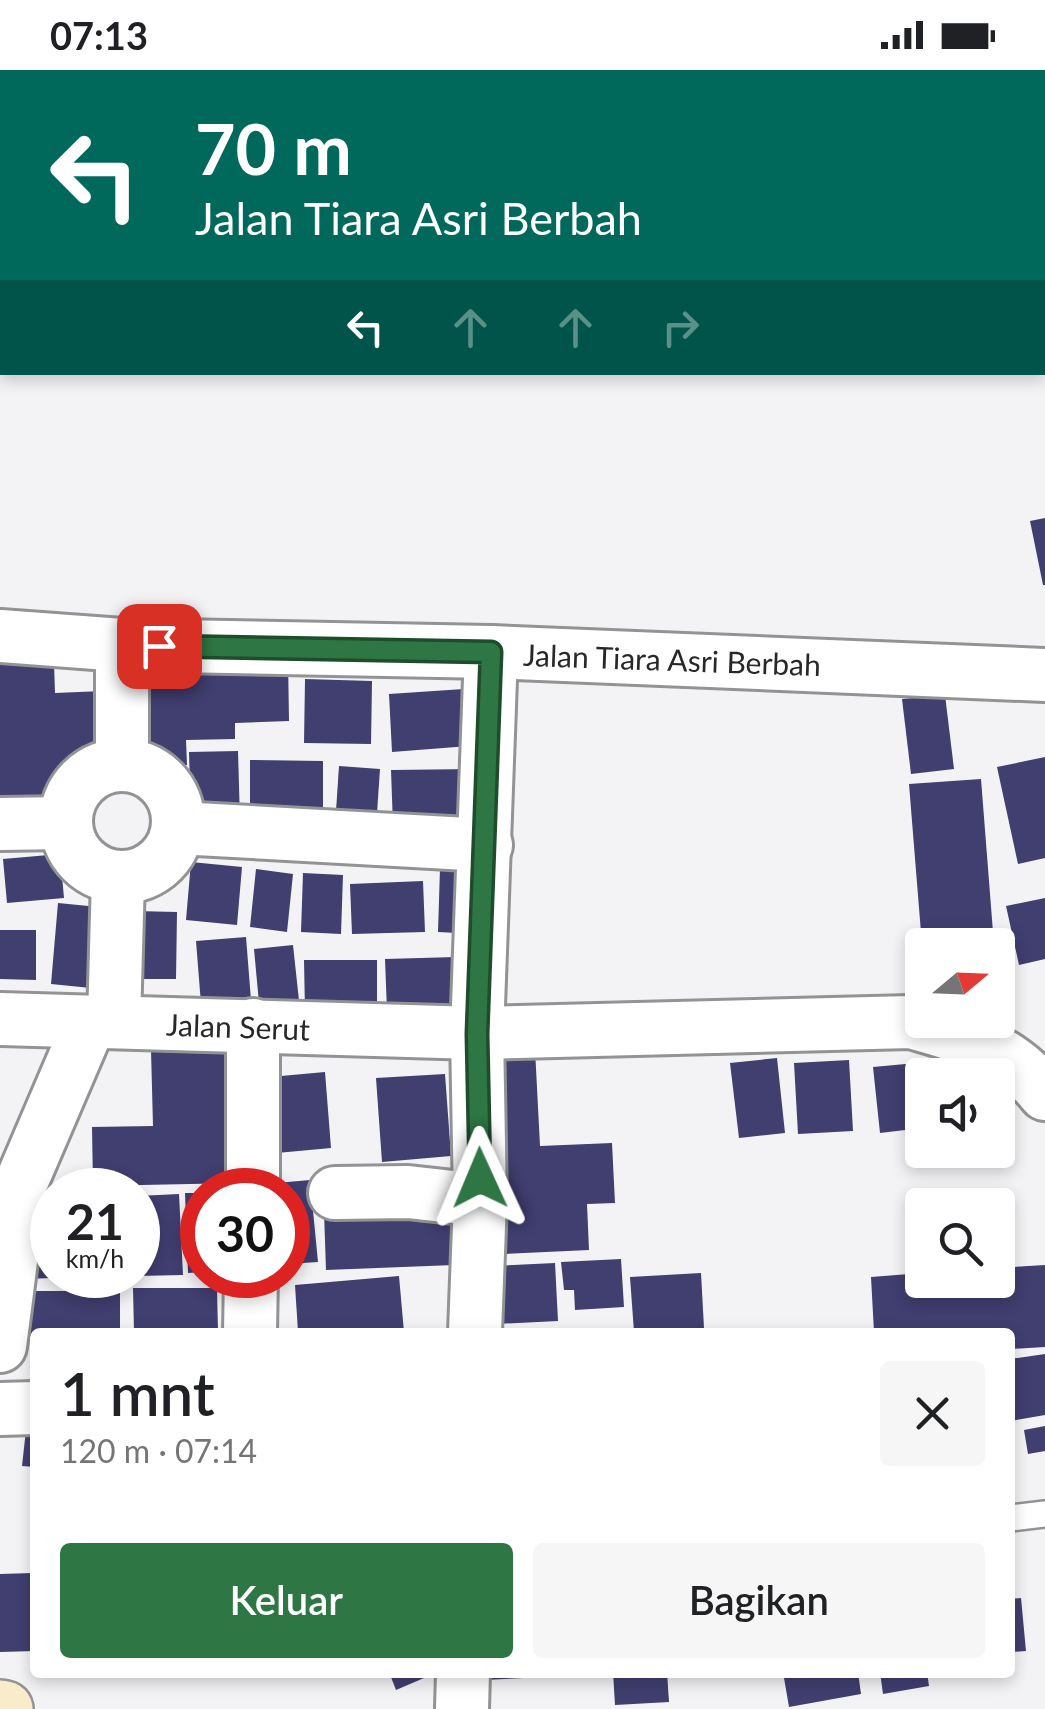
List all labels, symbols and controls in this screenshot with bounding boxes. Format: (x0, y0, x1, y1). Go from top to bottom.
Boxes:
text: 07:13 (50, 12, 148, 58)
text: 70 m (195, 106, 352, 190)
icon: left (30, 110, 160, 240)
text: Jalan Tiara Asri Berbah (195, 191, 642, 245)
icon: left (338, 300, 393, 355)
icon: ahead (443, 300, 498, 355)
icon: ahead (548, 300, 603, 355)
icon: right (653, 300, 708, 355)
pin (117, 604, 202, 689)
icon: arrive (132, 619, 187, 674)
street label: Jalan Tiara Asri Berbah (522, 636, 822, 682)
north arrow (905, 928, 1015, 1038)
map controls (905, 928, 1015, 1298)
street label: Jalan Serut (166, 1006, 311, 1047)
button: sound (905, 1058, 1015, 1168)
position arrow (428, 1126, 532, 1230)
speed limit sign: 30 (180, 1168, 310, 1298)
button: search (905, 1188, 1015, 1298)
text: 21 (66, 1191, 124, 1251)
text: km/h (66, 1243, 124, 1273)
text: 1 mnt (60, 1357, 215, 1429)
button: close (880, 1361, 985, 1466)
text: 120 m · 07:14 (60, 1431, 257, 1470)
button: Keluar (60, 1543, 513, 1658)
button: Bagikan (533, 1543, 985, 1658)

